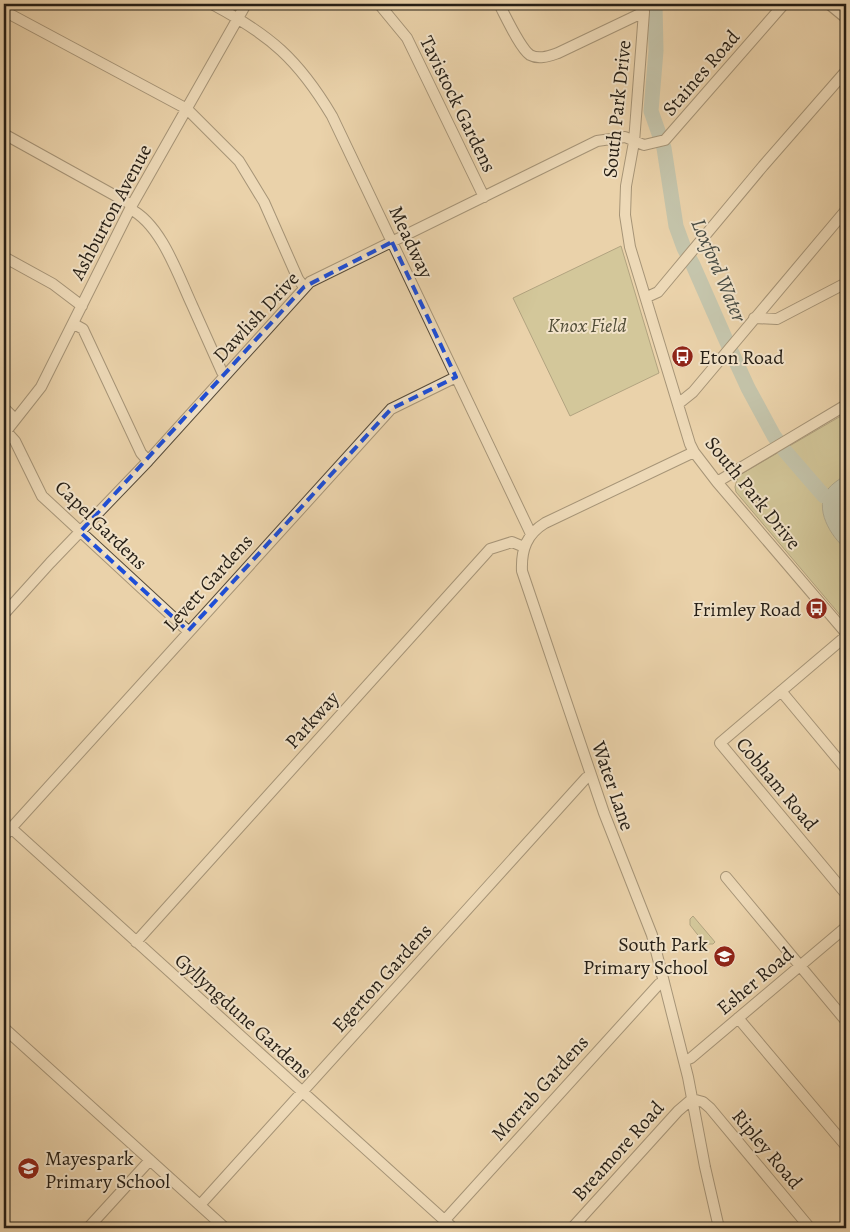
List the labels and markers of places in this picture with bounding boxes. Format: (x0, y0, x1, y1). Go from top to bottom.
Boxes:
place label: Eton Road (699, 344, 784, 371)
bus stop icon: Eton Road (671, 345, 695, 369)
place label: Frimley Road (693, 596, 801, 623)
bus stop icon: Frimley Road (805, 597, 829, 621)
place label: South Park Primary School (583, 931, 708, 981)
school or university icon: South Park Primary School (712, 944, 736, 968)
place label: Mayespark Primary School (45, 1145, 170, 1195)
school or university icon: Mayespark Primary School (17, 1157, 41, 1181)

